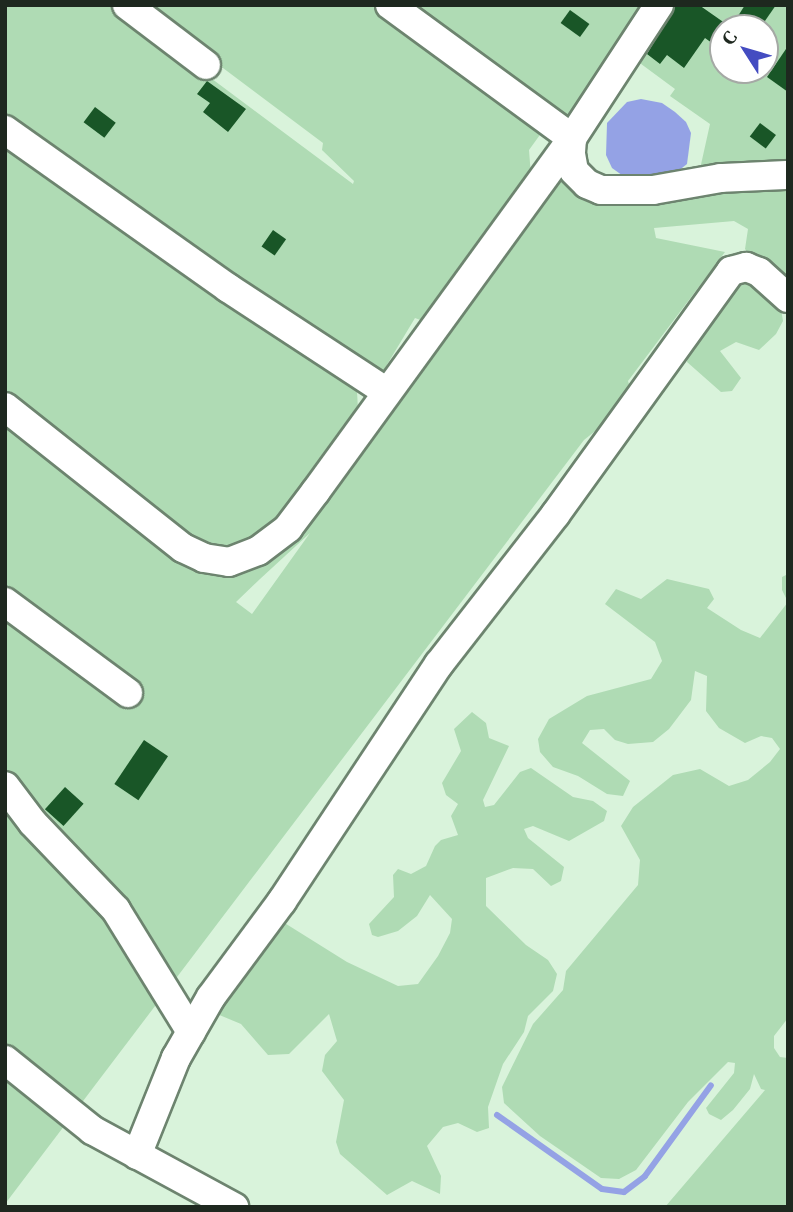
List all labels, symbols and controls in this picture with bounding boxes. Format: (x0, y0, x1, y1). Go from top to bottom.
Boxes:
north arrow (709, 14, 779, 84)
text: С (715, 25, 743, 50)

